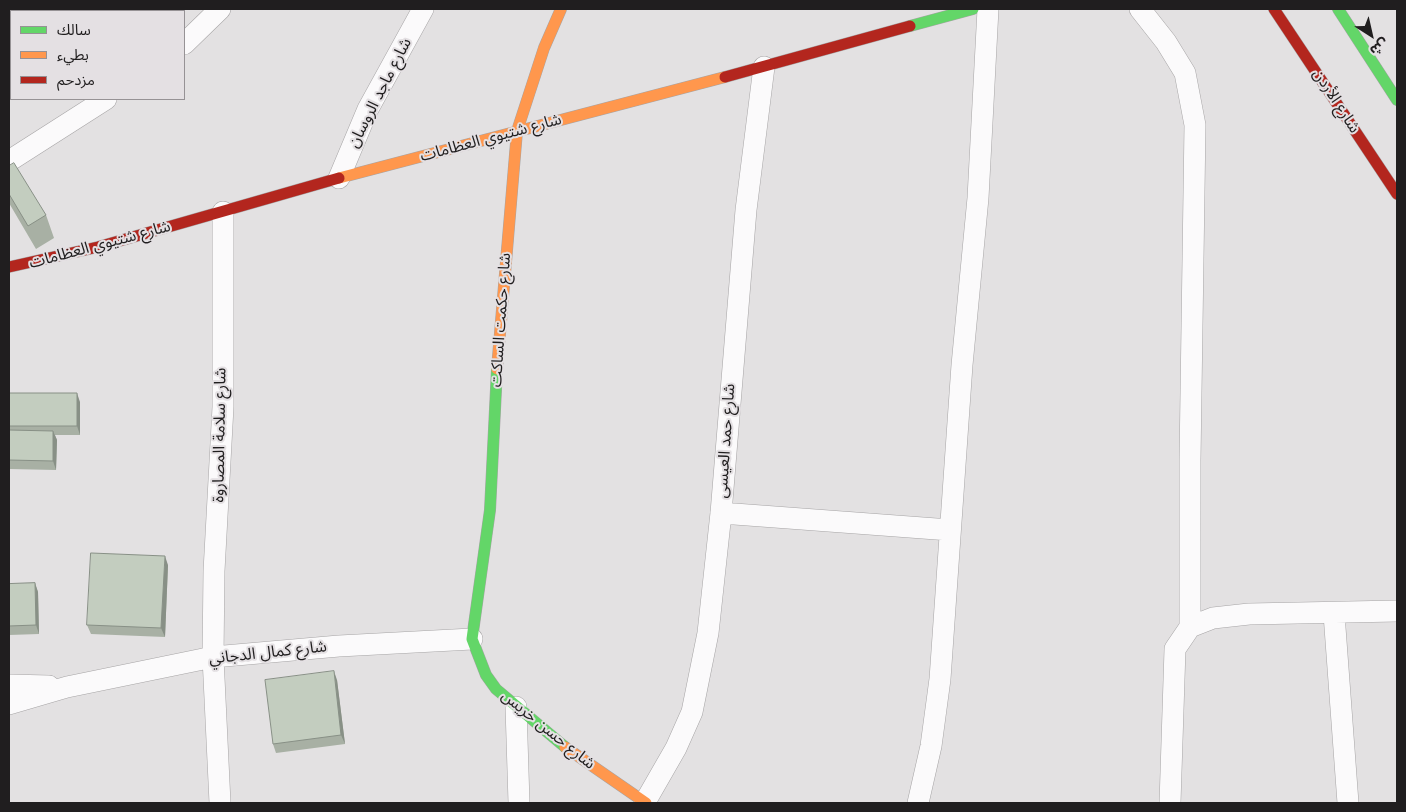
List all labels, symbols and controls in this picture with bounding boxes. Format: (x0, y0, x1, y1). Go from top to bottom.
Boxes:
legend (10, 10, 185, 100)
north arrow (1346, 10, 1396, 60)
text: سالك (57, 21, 91, 38)
street label: شارع ماجد الروسان (344, 35, 416, 151)
text: ش (1367, 35, 1392, 59)
text: بطيء (57, 46, 89, 63)
street label: شارع الأردن (1308, 65, 1364, 137)
text: مزدحم (57, 71, 95, 88)
street label: شارع شتيوي العظامات (418, 110, 564, 166)
street label: شارع شتيوي العظامات (27, 217, 173, 273)
street label: شارع حكمت الساكت (487, 252, 515, 388)
street label: شارع سلامة المصاروة (209, 367, 231, 503)
street label: شارع حمد العيسى (712, 383, 740, 499)
street label: شارع كمال الدجاني (208, 637, 328, 669)
street label: شارع حسن خريس (497, 686, 599, 774)

